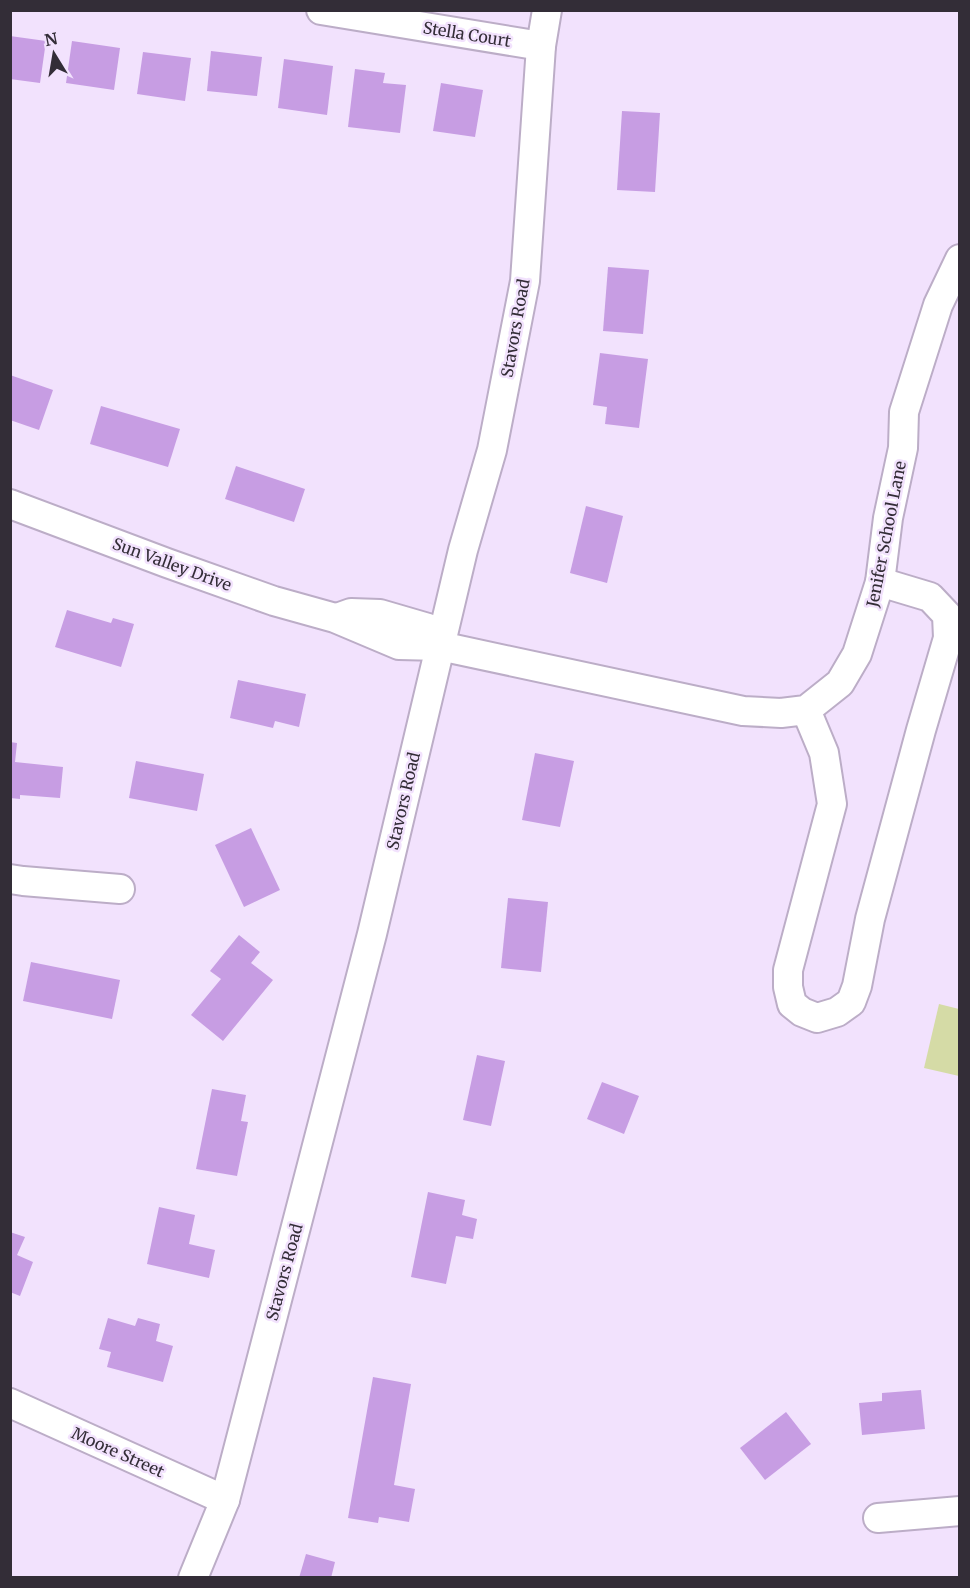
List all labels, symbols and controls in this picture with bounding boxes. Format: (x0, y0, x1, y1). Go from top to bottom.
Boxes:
street label: Stella Court (422, 17, 513, 51)
north arrow (24, 24, 84, 84)
text: N (43, 28, 60, 50)
street label: Stavors Road (496, 277, 534, 379)
street label: Jenifer School Lane (862, 459, 910, 610)
street label: Sun Valley Drive (110, 533, 234, 595)
street label: Stavors Road (382, 750, 424, 852)
street label: Stavors Road (261, 1221, 307, 1323)
street label: Moore Street (69, 1423, 168, 1482)

